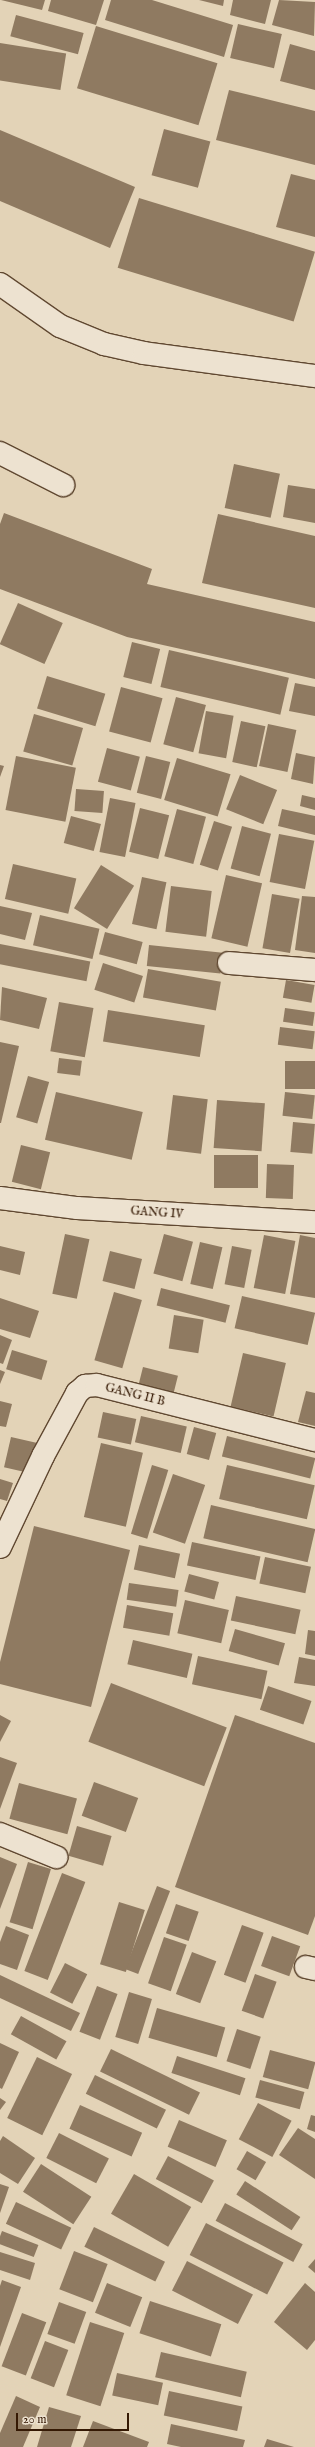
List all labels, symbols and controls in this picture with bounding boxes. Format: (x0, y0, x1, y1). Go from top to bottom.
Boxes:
street label: GANG IV (130, 1204, 184, 1222)
street label: GANG II B (104, 1381, 166, 1409)
scale bar (18, 2405, 131, 2431)
text: 20 m (23, 2412, 46, 2427)

